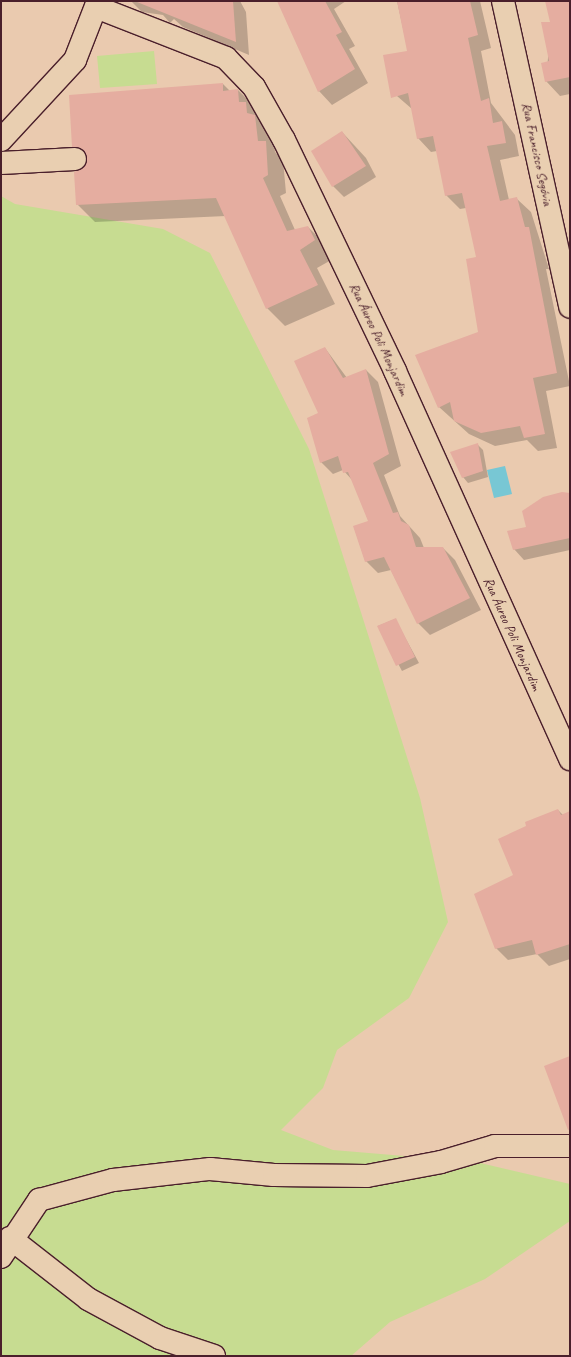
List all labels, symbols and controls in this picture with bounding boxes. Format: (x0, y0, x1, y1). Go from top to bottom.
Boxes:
street label: Rua Francisco Segóvia (518, 101, 556, 207)
street label: Rua Áureo Poli Monjardim (346, 280, 412, 398)
street label: Rua Áureo Poli Monjardim (479, 575, 545, 693)

